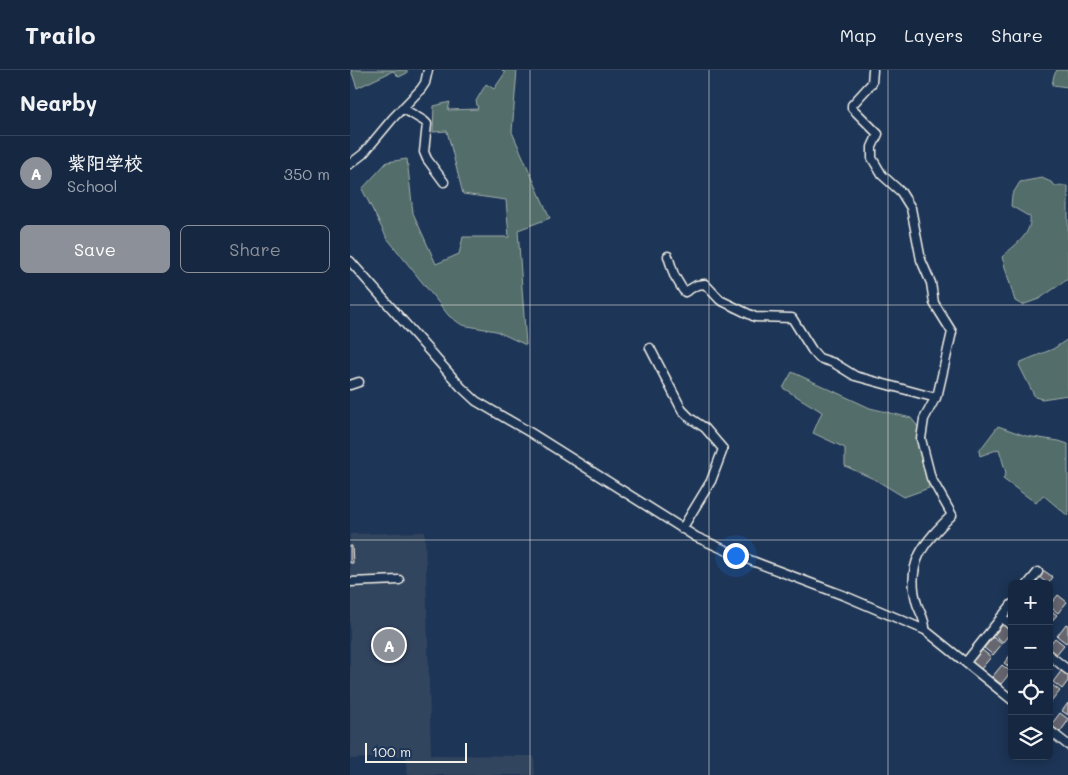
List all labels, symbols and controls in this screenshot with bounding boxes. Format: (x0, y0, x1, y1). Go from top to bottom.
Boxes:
text: Trailo (25, 19, 96, 50)
text: Map (840, 23, 876, 47)
text: Layers (904, 23, 963, 47)
text: Share (991, 23, 1043, 47)
text: Nearby (20, 89, 97, 116)
text: 紫阳学校 (67, 150, 143, 175)
text: A (30, 163, 42, 184)
text: 350 m (284, 163, 330, 184)
text: School (67, 175, 117, 196)
button: Save (20, 225, 170, 273)
button: Share (180, 225, 330, 273)
your location (723, 543, 749, 569)
map controls (1008, 580, 1053, 760)
button: + (1008, 580, 1053, 625)
button: − (1008, 625, 1053, 670)
pin: A (373, 626, 405, 664)
button: locate (1008, 670, 1053, 715)
button: layers (1008, 715, 1053, 760)
scale bar (365, 740, 468, 763)
text: 100 m (372, 742, 411, 761)

